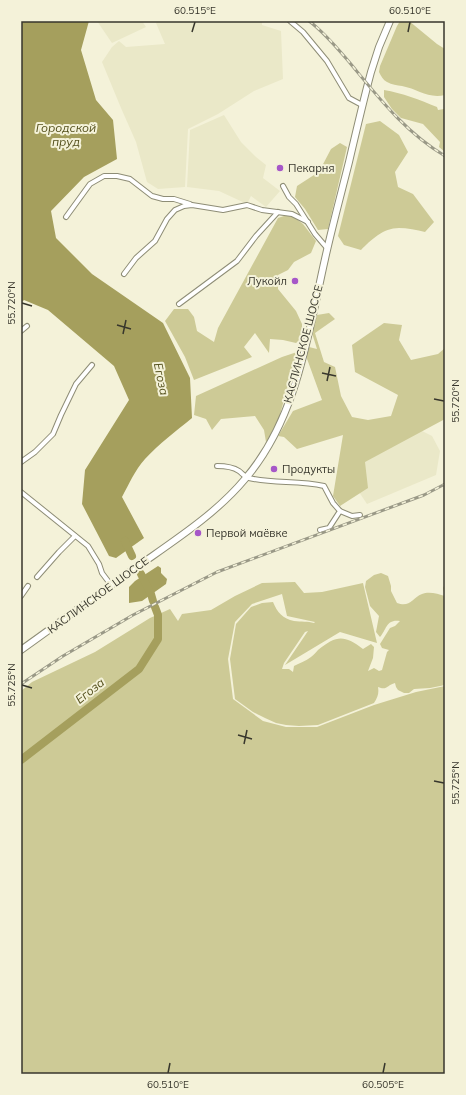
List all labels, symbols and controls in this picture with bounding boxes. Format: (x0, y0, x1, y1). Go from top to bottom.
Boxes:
text: 60.515°E (174, 4, 216, 17)
text: 60.510°E (389, 4, 431, 17)
water label: Городской пруд (36, 120, 96, 149)
place label: Пекарня (288, 161, 334, 175)
marker: Пекарня (275, 163, 285, 173)
place label: Лукойл (247, 274, 287, 288)
marker: Лукойл (290, 276, 300, 286)
text: 55.720°N (5, 281, 18, 325)
street label: КАСЛИНСКОЕ ШОССЕ (280, 283, 326, 405)
water label: Егоза (151, 361, 172, 396)
text: 55.720°N (449, 379, 462, 423)
place label: Продукты (282, 462, 335, 476)
marker: Продукты (269, 464, 279, 474)
place label: Первой маёвке (206, 526, 288, 540)
marker: Первой маёвке (193, 528, 203, 538)
street label: КАСЛИНСКОЕ ШОССЕ (45, 554, 151, 636)
text: 55.725°N (5, 663, 18, 707)
water label: Егоза (72, 675, 107, 707)
text: 55.725°N (449, 761, 462, 805)
text: 60.510°E (147, 1078, 189, 1091)
text: 60.505°E (362, 1078, 404, 1091)

